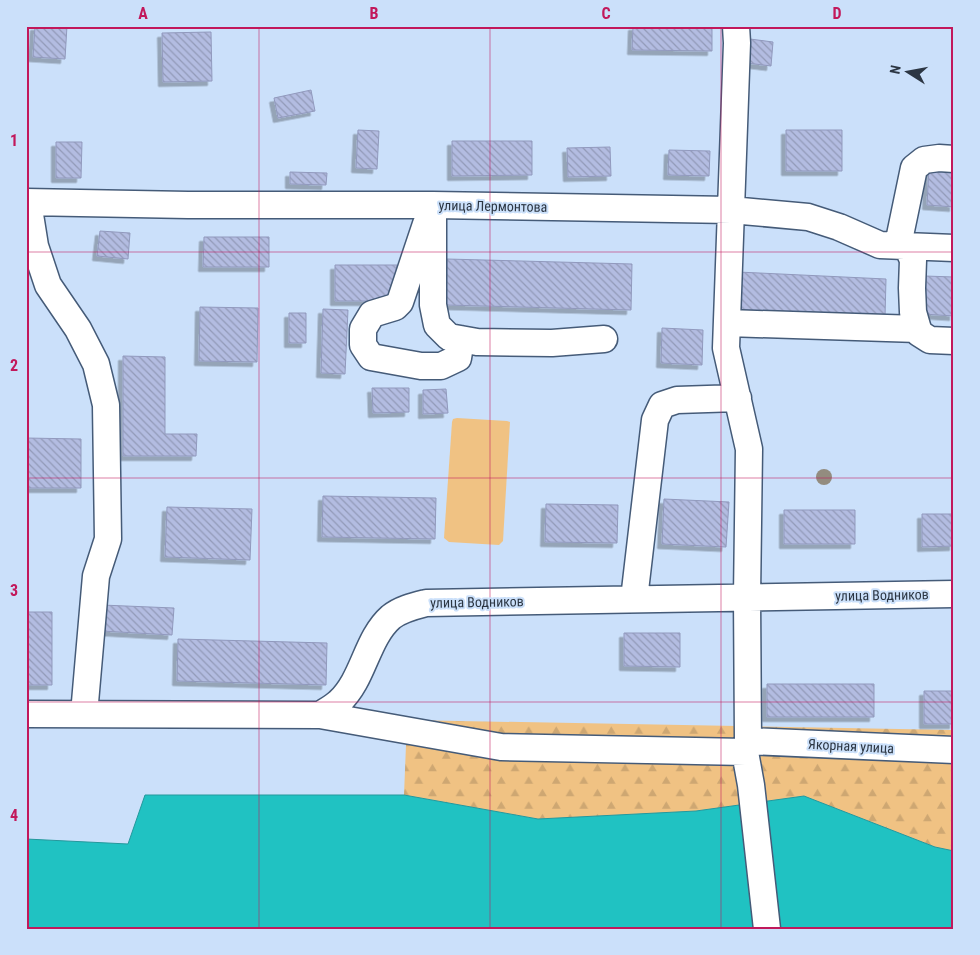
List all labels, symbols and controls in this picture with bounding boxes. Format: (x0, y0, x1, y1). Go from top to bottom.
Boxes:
text: A (138, 4, 148, 23)
text: B (370, 4, 379, 23)
text: C (601, 4, 611, 23)
text: D (832, 4, 842, 23)
north arrow (882, 48, 932, 98)
text: N (887, 64, 904, 75)
text: 1 (10, 131, 18, 150)
street label: улица Лермонтова (438, 197, 548, 215)
text: 2 (10, 356, 18, 375)
text: 3 (10, 581, 18, 600)
street label: улица Водников (835, 586, 929, 604)
street label: улица Водников (430, 593, 524, 611)
street label: Якорная улица (808, 736, 894, 756)
text: 4 (10, 806, 18, 825)

